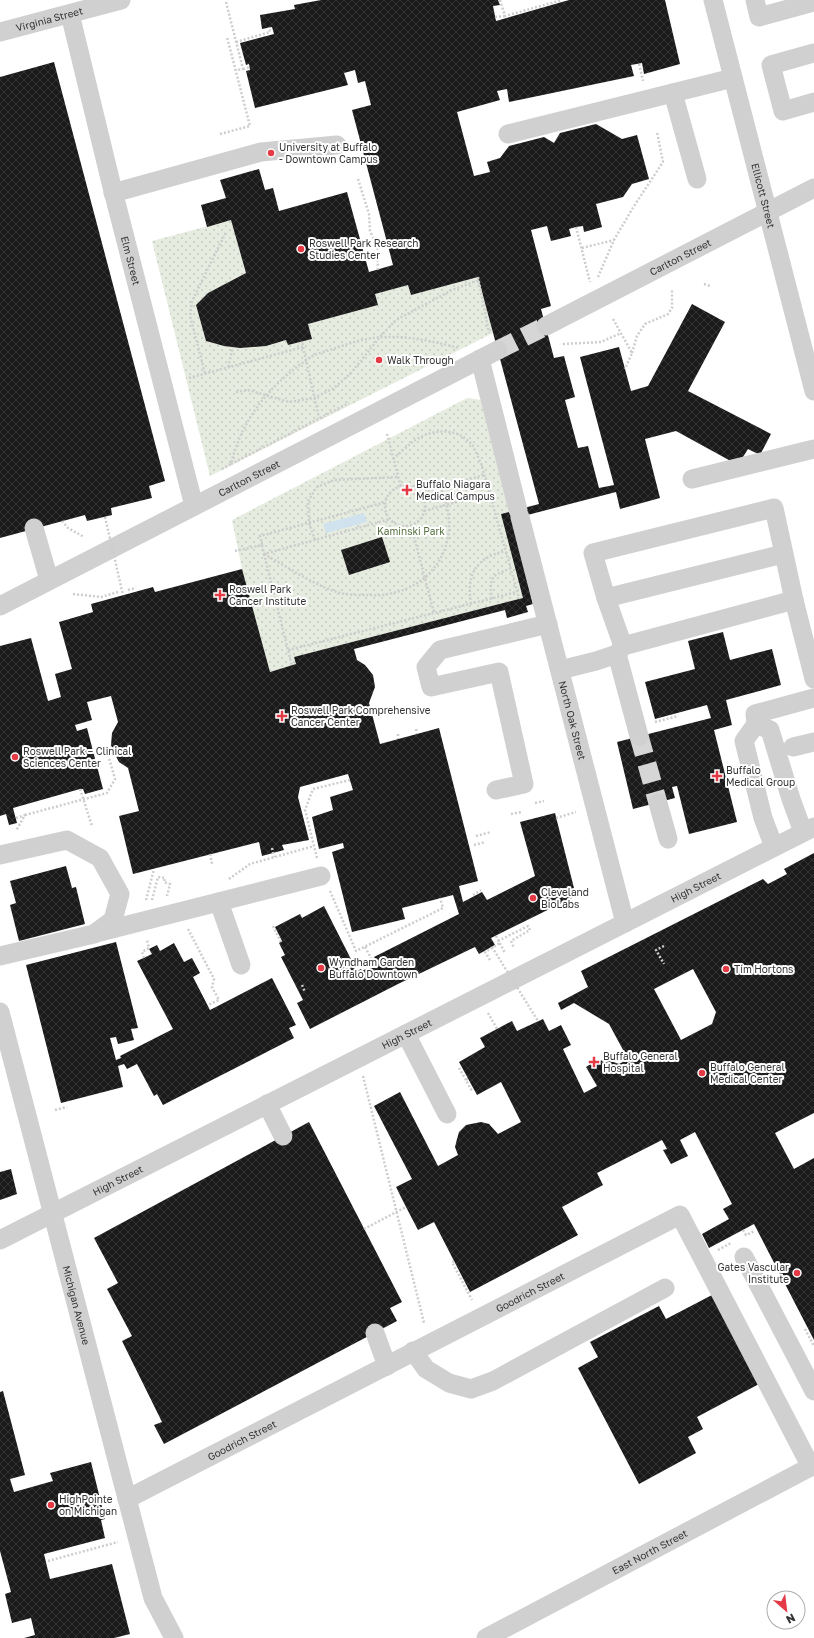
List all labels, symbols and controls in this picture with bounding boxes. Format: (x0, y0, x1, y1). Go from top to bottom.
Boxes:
street label: Virginia Street (15, 4, 84, 34)
place label: University at Buffalo - Downtown Campus (279, 141, 378, 165)
marker: University at Buffalo - Downtown Campus (266, 148, 276, 158)
street label: Ellicott Street (749, 162, 778, 229)
street label: Elm Street (119, 235, 143, 286)
street label: Carlton Street (647, 236, 713, 278)
place label: Roswell Park Research Studies Center (309, 237, 419, 261)
marker: Roswell Park Research Studies Center (296, 244, 306, 254)
place label: Walk Through (387, 354, 454, 366)
marker: Walk Through (374, 355, 384, 365)
street label: Carlton Street (216, 457, 282, 499)
place label: Buffalo Niagara Medical Campus (416, 478, 495, 502)
marker: Buffalo Niagara Medical Campus (401, 484, 413, 496)
park label: Kaminski Park (377, 525, 445, 537)
place label: Roswell Park Cancer Institute (229, 583, 307, 607)
marker: Roswell Park Cancer Institute (214, 589, 226, 601)
street label: North Oak Street (557, 679, 589, 761)
place label: Roswell Park Comprehensive Cancer Center (291, 704, 431, 728)
marker: Roswell Park Comprehensive Cancer Center (276, 710, 288, 722)
place label: Roswell Park – Clinical Sciences Center (23, 745, 131, 769)
marker: Roswell Park – Clinical Sciences Center (10, 752, 20, 762)
place label: Buffalo Medical Group (726, 764, 795, 788)
marker: Buffalo Medical Group (711, 770, 723, 782)
street label: High Street (668, 869, 723, 905)
place label: Cleveland BioLabs (541, 886, 589, 910)
marker: Cleveland BioLabs (528, 893, 538, 903)
place label: Wyndham Garden Buffalo Downtown (329, 956, 417, 980)
marker: Wyndham Garden Buffalo Downtown (316, 963, 326, 973)
place label: Tim Hortons (734, 963, 793, 975)
marker: Tim Hortons (721, 964, 731, 974)
street label: High Street (380, 1016, 434, 1051)
place label: Buffalo General Hospital (603, 1050, 678, 1074)
marker: Buffalo General Hospital (588, 1056, 600, 1068)
place label: Buffalo General Medical Center (710, 1061, 785, 1085)
marker: Buffalo General Medical Center (697, 1068, 707, 1078)
street label: High Street (91, 1163, 145, 1198)
place label: Gates Vascular Institute (718, 1261, 789, 1285)
street label: Michigan Avenue (60, 1264, 93, 1346)
marker: Gates Vascular Institute (792, 1268, 802, 1278)
street label: Goodrich Street (494, 1269, 566, 1315)
street label: Goodrich Street (205, 1417, 278, 1463)
place label: HighPointe on Michigan (59, 1493, 117, 1517)
marker: HighPointe on Michigan (46, 1500, 56, 1510)
street label: East North Street (610, 1527, 689, 1576)
north arrow (766, 1590, 806, 1630)
text: N (784, 1612, 798, 1627)

